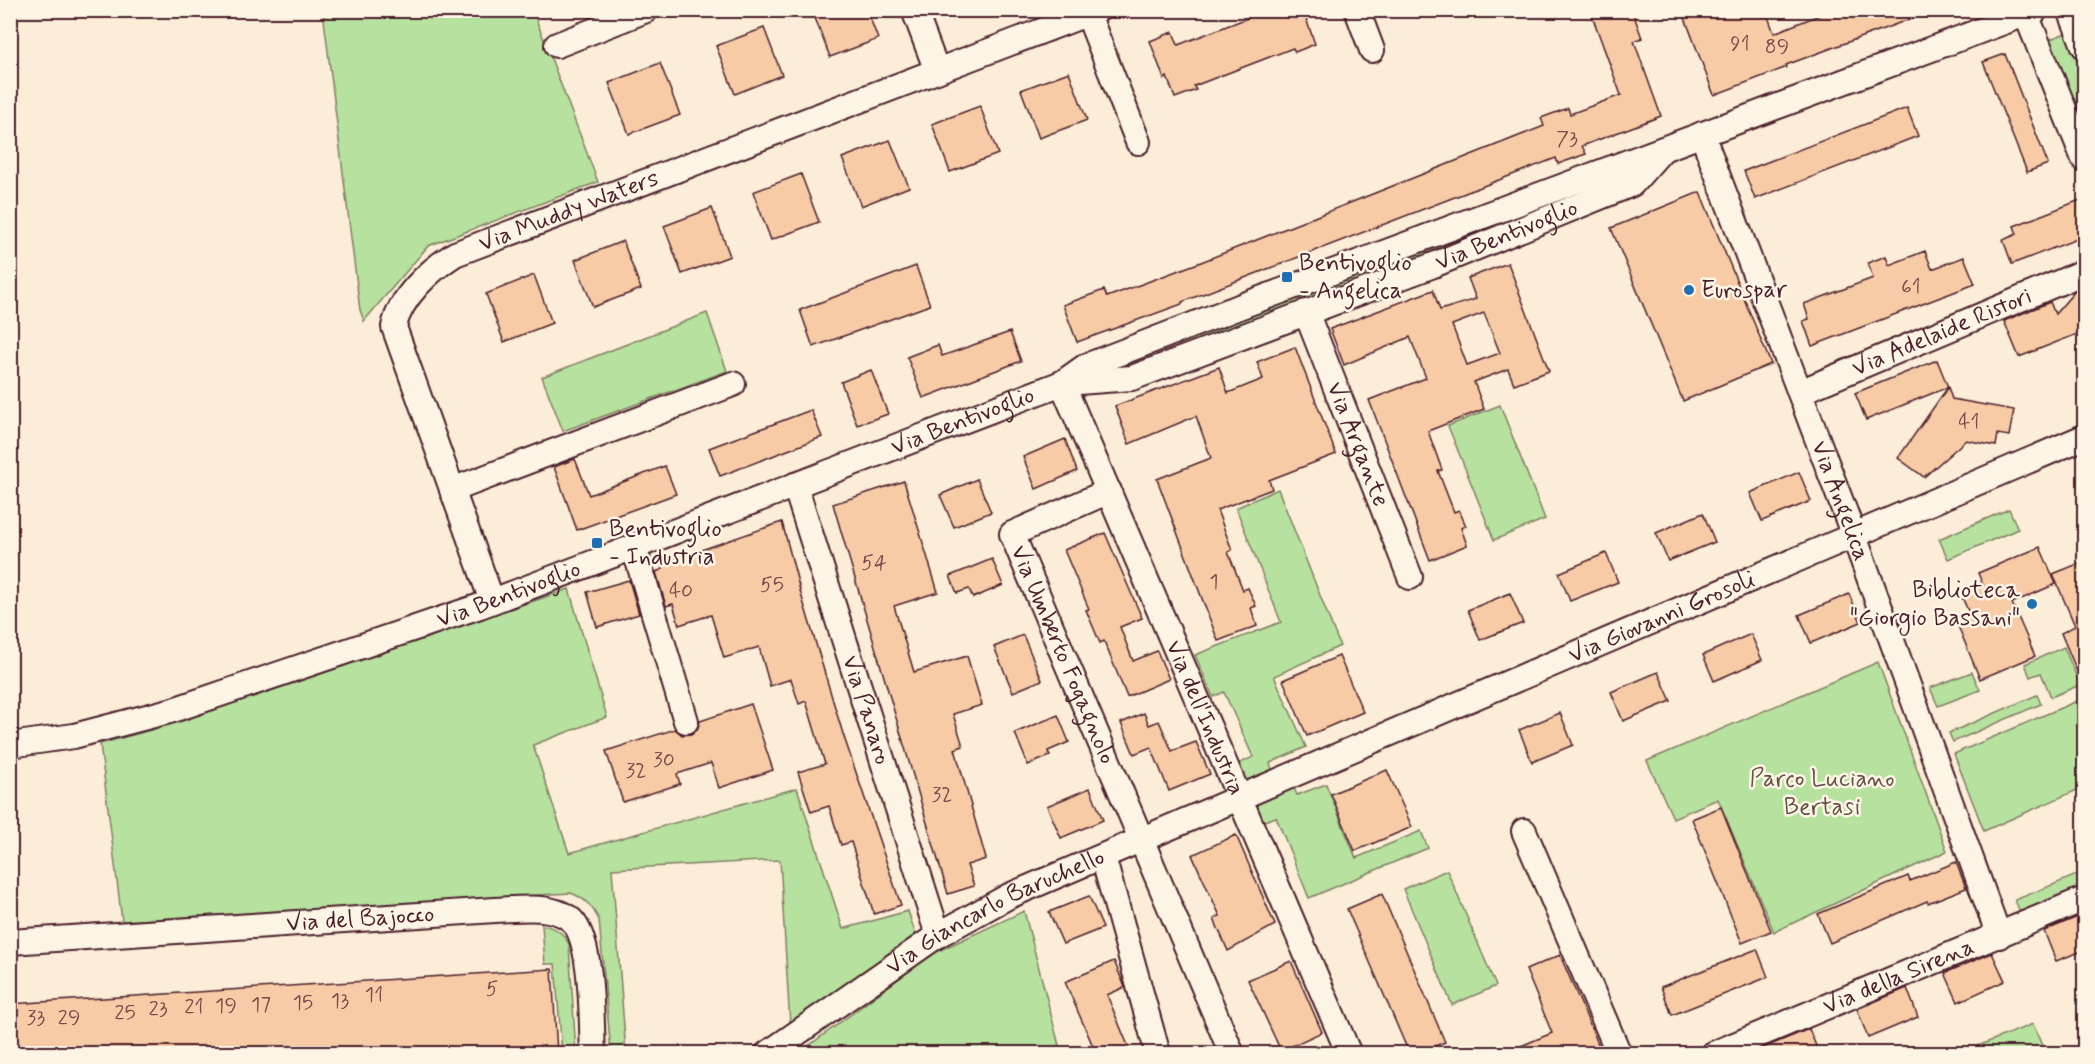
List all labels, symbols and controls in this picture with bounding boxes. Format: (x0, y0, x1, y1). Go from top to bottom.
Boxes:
house number: 91 (1730, 30, 1750, 58)
house number: 89 (1765, 33, 1789, 61)
house number: 73 (1556, 125, 1578, 153)
street label: Via Muddy Waters (474, 162, 663, 259)
street label: Via Bentivoglio (1431, 192, 1582, 278)
place label: Bentivoglio - Angelica (1299, 248, 1412, 310)
marker: Bentivoglio - Angelica (1280, 270, 1294, 284)
house number: 61 (1901, 273, 1921, 301)
place label: Eurospar (1701, 275, 1788, 306)
street label: Via Adelaide Ristori (1847, 280, 2036, 384)
marker: Eurospar (1682, 283, 1696, 297)
street label: Via Argante (1319, 377, 1396, 511)
street label: Via Bentivoglio (886, 379, 1039, 463)
house number: 41 (1958, 408, 1980, 436)
street label: Via Angelica (1804, 436, 1877, 565)
place label: Bentivoglio - Industria (609, 514, 722, 573)
marker: Bentivoglio - Industria (590, 536, 604, 550)
street label: Via Umberto Fogagnolo (1003, 541, 1123, 769)
house number: 54 (861, 549, 887, 577)
street label: Via Bentivoglio (433, 553, 585, 635)
street label: Via Giovanni Grosoli (1564, 564, 1760, 671)
house number: 1 (1209, 568, 1219, 596)
house number: 55 (760, 571, 784, 599)
place label: Biblioteca "Giorgio Bassani" (1850, 575, 2021, 636)
house number: 40 (669, 577, 693, 605)
marker: Biblioteca "Giorgio Bassani" (2025, 597, 2039, 611)
street label: Via dell'Industria (1158, 635, 1252, 800)
street label: Via Panaro (835, 651, 898, 768)
house number: 30 (653, 746, 675, 774)
house number: 32 (626, 757, 646, 785)
park label: Parco Luciano Bertasi (1750, 764, 1894, 823)
house number: 32 (932, 781, 952, 809)
street label: Via Giancarlo Baruchello (880, 841, 1109, 982)
street label: Via del Bajocco (285, 899, 435, 939)
street label: Via della Sirena (1818, 931, 1979, 1022)
house number: 5 (486, 975, 498, 1003)
house number: 11 (365, 981, 383, 1009)
house number: 13 (331, 987, 349, 1015)
house number: 15 (293, 989, 313, 1017)
house number: 17 (251, 991, 271, 1019)
house number: 19 (215, 992, 237, 1020)
house number: 21 (184, 993, 204, 1021)
house number: 23 (148, 995, 168, 1023)
house number: 25 (114, 999, 136, 1027)
house number: 33 (27, 1004, 45, 1032)
house number: 29 (58, 1004, 80, 1032)

